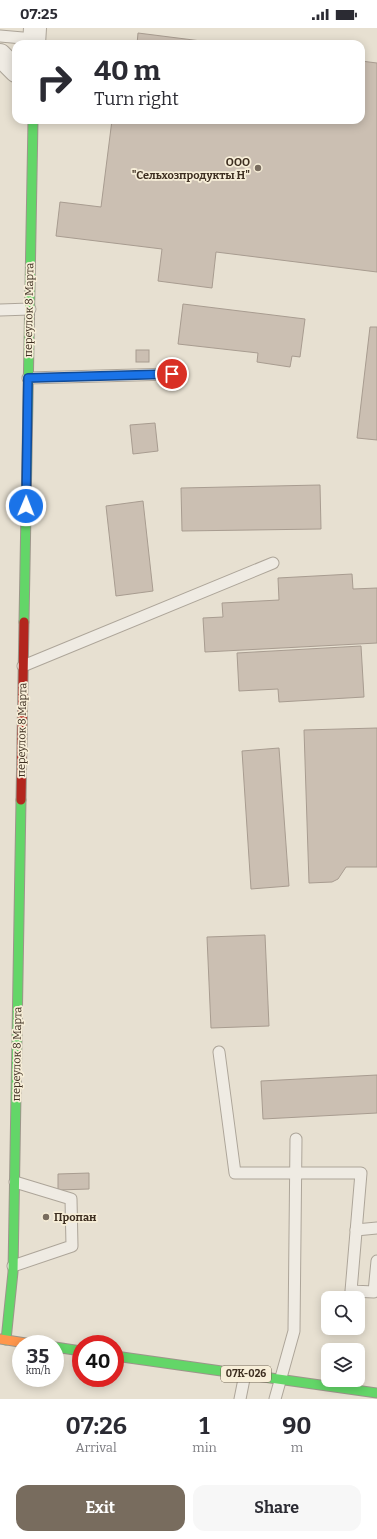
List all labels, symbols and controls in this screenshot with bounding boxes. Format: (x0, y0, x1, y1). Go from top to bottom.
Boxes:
text: 07:25 (20, 5, 58, 23)
text: 40 m (94, 54, 161, 87)
icon: right (28, 56, 80, 108)
text: Turn right (94, 88, 179, 110)
place label: ООО "Сельхозпродукты Н" (132, 156, 250, 182)
marker: ООО "Сельхозпродукты Н" (253, 163, 263, 173)
street label: переулок 8 Марта (22, 263, 36, 357)
pin (155, 357, 189, 391)
icon: arrive (161, 363, 183, 385)
position arrow (5, 485, 47, 527)
street label: переулок 8 Марта (15, 683, 29, 777)
street label: переулок 8 Марта (10, 1007, 24, 1101)
place label: Пропан (54, 1211, 97, 1224)
marker: Пропан (41, 1212, 51, 1222)
map controls (321, 1291, 365, 1387)
button: search (321, 1291, 365, 1335)
speed limit sign: 40 (72, 1335, 124, 1387)
button: layers (321, 1343, 365, 1387)
text: 35 (27, 1344, 49, 1368)
text: km/h (26, 1365, 50, 1377)
road number: 07К-026 (221, 1366, 271, 1382)
text: 07:26 (65, 1412, 127, 1440)
text: 1 (199, 1412, 210, 1440)
text: 90 (282, 1412, 312, 1440)
text: Arrival (76, 1440, 117, 1455)
text: min (192, 1440, 217, 1455)
text: m (291, 1440, 303, 1455)
button: Exit (16, 1485, 185, 1531)
button: Share (193, 1485, 361, 1531)

